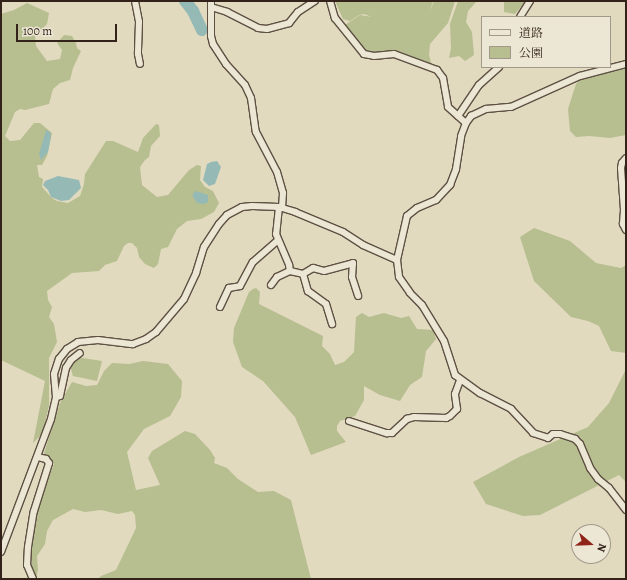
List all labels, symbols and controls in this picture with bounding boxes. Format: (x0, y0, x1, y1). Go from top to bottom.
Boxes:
scale bar (18, 16, 119, 42)
legend (481, 16, 611, 68)
text: 100 m (23, 23, 52, 39)
text: 道路 (519, 25, 543, 41)
text: 公園 (519, 45, 543, 61)
north arrow (571, 524, 611, 564)
text: N (593, 542, 610, 554)

